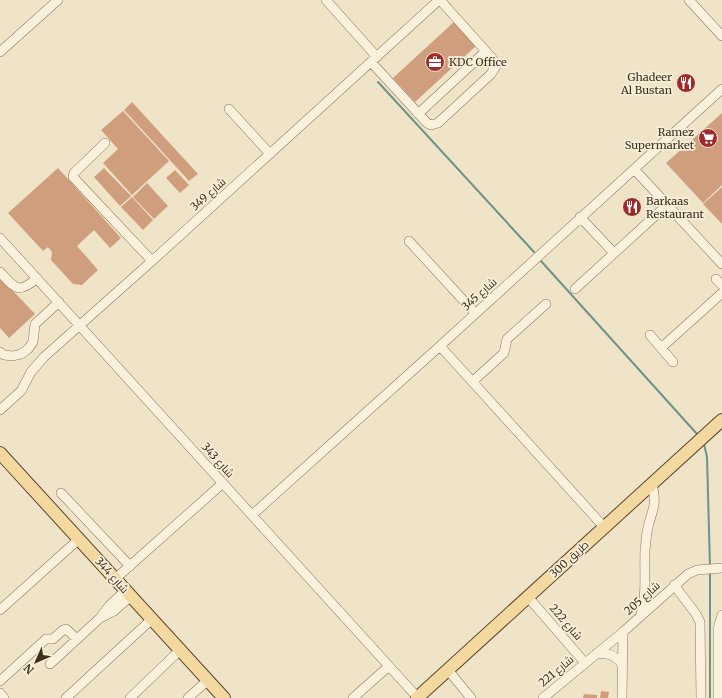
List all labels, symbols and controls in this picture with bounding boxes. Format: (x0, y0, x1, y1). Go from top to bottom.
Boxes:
office icon: KDC Office (424, 51, 446, 73)
place label: KDC Office (449, 55, 507, 69)
place label: Ghadeer Al Bustan (620, 70, 673, 97)
restaurant icon: Ghadeer Al Bustan (675, 72, 697, 94)
place label: Ramez Supermarket (625, 125, 695, 152)
supermarket icon: Ramez Supermarket (697, 127, 719, 149)
street label: شارع 349 (187, 174, 229, 214)
place label: Barkaas Restaurant (646, 194, 705, 221)
restaurant icon: Barkaas Restaurant (621, 196, 643, 218)
street label: شارع 345 (459, 275, 500, 314)
street label: شارع 343 (198, 440, 237, 481)
street label: طريق 300 (547, 537, 591, 581)
street label: شارع 344 (91, 554, 132, 597)
street label: شارع 205 (621, 578, 664, 619)
street label: شارع 222 (546, 601, 585, 644)
north arrow (16, 642, 56, 682)
street label: شارع 221 (536, 652, 577, 690)
text: N (21, 661, 37, 677)

